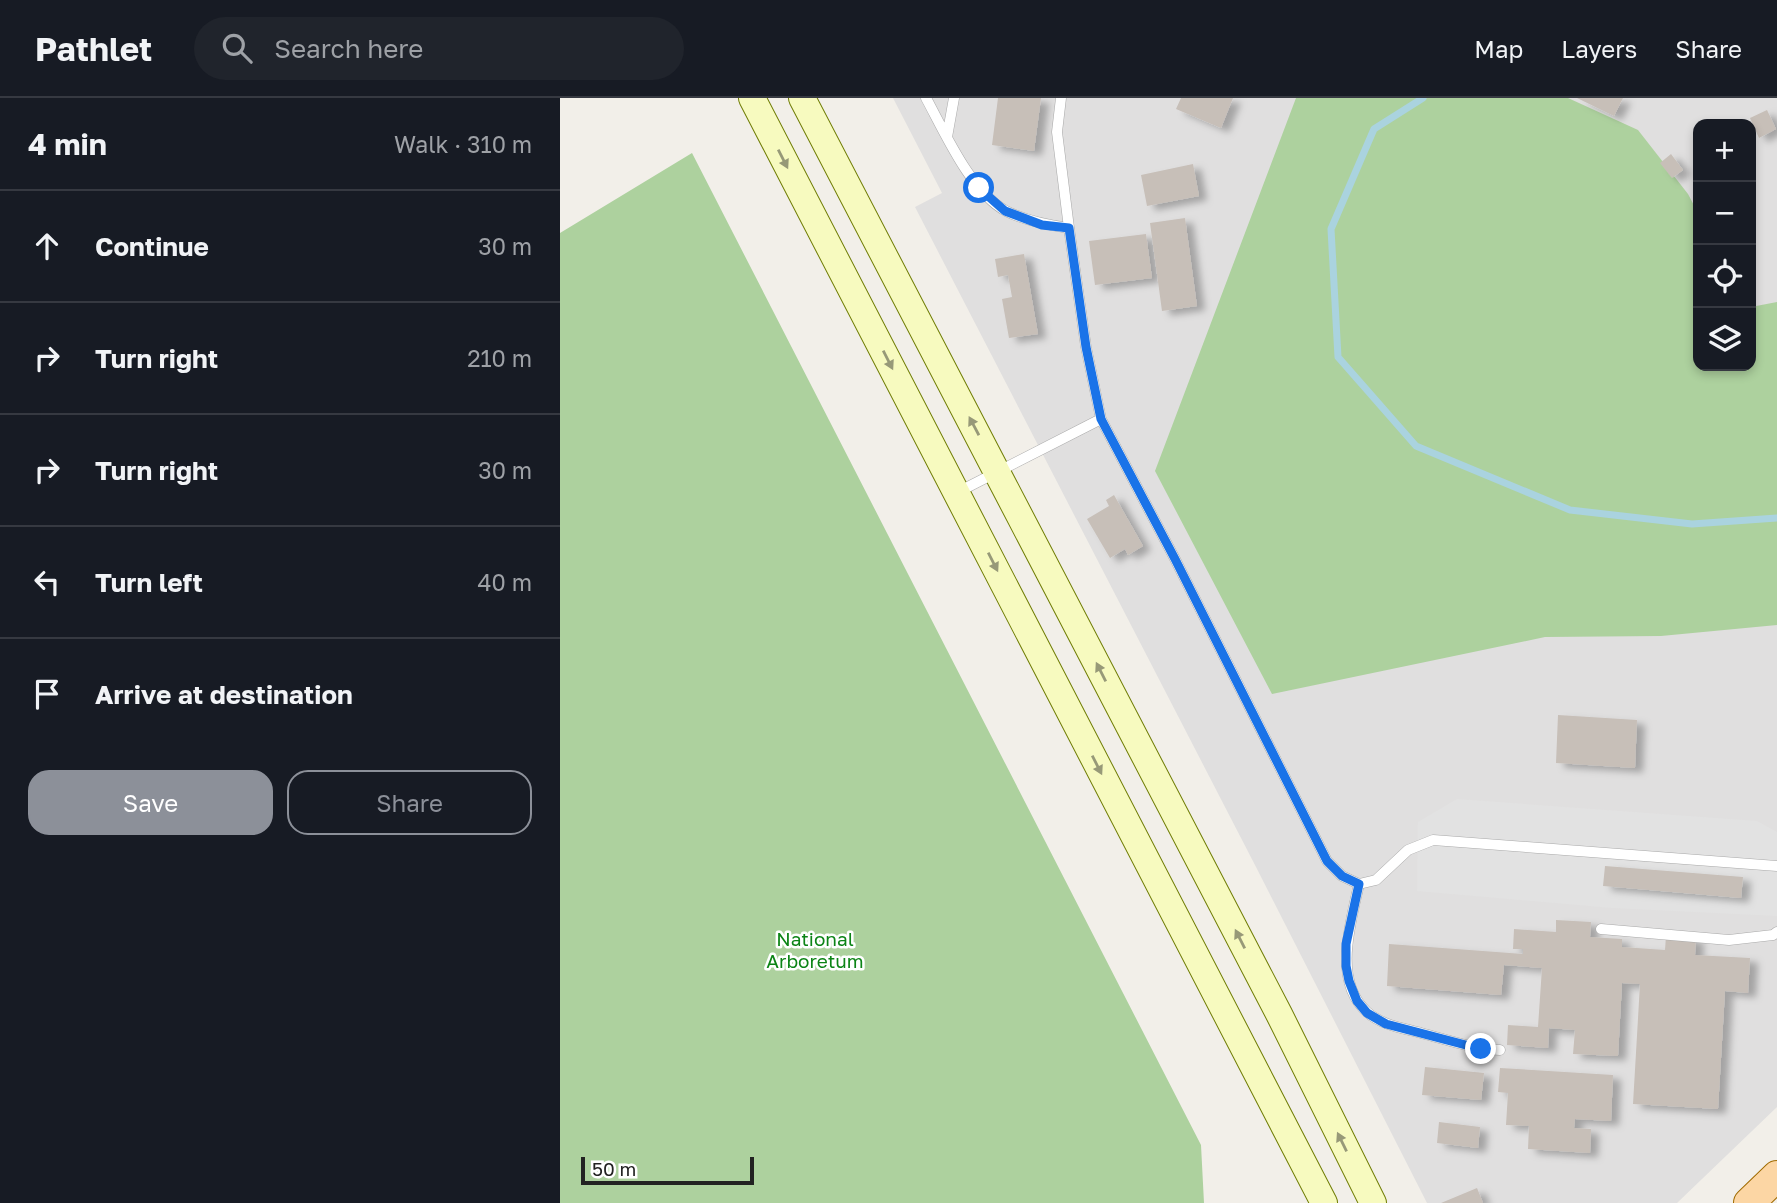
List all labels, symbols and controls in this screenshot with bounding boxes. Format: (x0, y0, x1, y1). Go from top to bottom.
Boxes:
search box (194, 17, 684, 80)
text: Pathlet (35, 29, 152, 68)
icon: search (218, 29, 256, 67)
text: Search here (274, 33, 423, 64)
text: Map (1474, 34, 1523, 63)
text: Layers (1561, 34, 1637, 63)
text: Share (1675, 34, 1742, 63)
map controls (1693, 119, 1756, 371)
button: + (1693, 119, 1756, 182)
text: 4 min (28, 126, 107, 162)
text: Walk · 310 m (394, 130, 532, 158)
one-way arrow (777, 149, 789, 169)
route start (963, 172, 994, 203)
button: − (1693, 182, 1756, 245)
icon: ahead (28, 227, 66, 265)
text: Continue (95, 231, 209, 262)
text: 30 m (478, 232, 532, 260)
button: locate (1693, 245, 1756, 308)
button: layers (1693, 308, 1756, 371)
icon: right (28, 339, 66, 377)
text: Turn right (95, 343, 218, 374)
text: 210 m (467, 344, 532, 372)
one-way arrow (882, 351, 894, 371)
one-way arrow (968, 416, 979, 436)
icon: right (28, 451, 66, 489)
text: Turn right (95, 455, 218, 486)
text: 30 m (478, 456, 532, 484)
one-way arrow (987, 553, 999, 572)
icon: left (28, 563, 66, 601)
text: Turn left (95, 567, 203, 598)
text: 40 m (478, 568, 532, 596)
one-way arrow (1096, 661, 1108, 681)
icon: arrive (28, 675, 66, 713)
text: Arrive at destination (95, 679, 353, 710)
one-way arrow (1091, 755, 1103, 775)
button: Save (28, 770, 273, 835)
button: Share (287, 770, 532, 835)
park label: National Arboretum (766, 927, 864, 972)
one-way arrow (1234, 929, 1245, 949)
route end (1465, 1033, 1496, 1064)
one-way arrow (1337, 1132, 1348, 1152)
scale bar (581, 1154, 754, 1186)
text: 50 m (592, 1157, 636, 1180)

